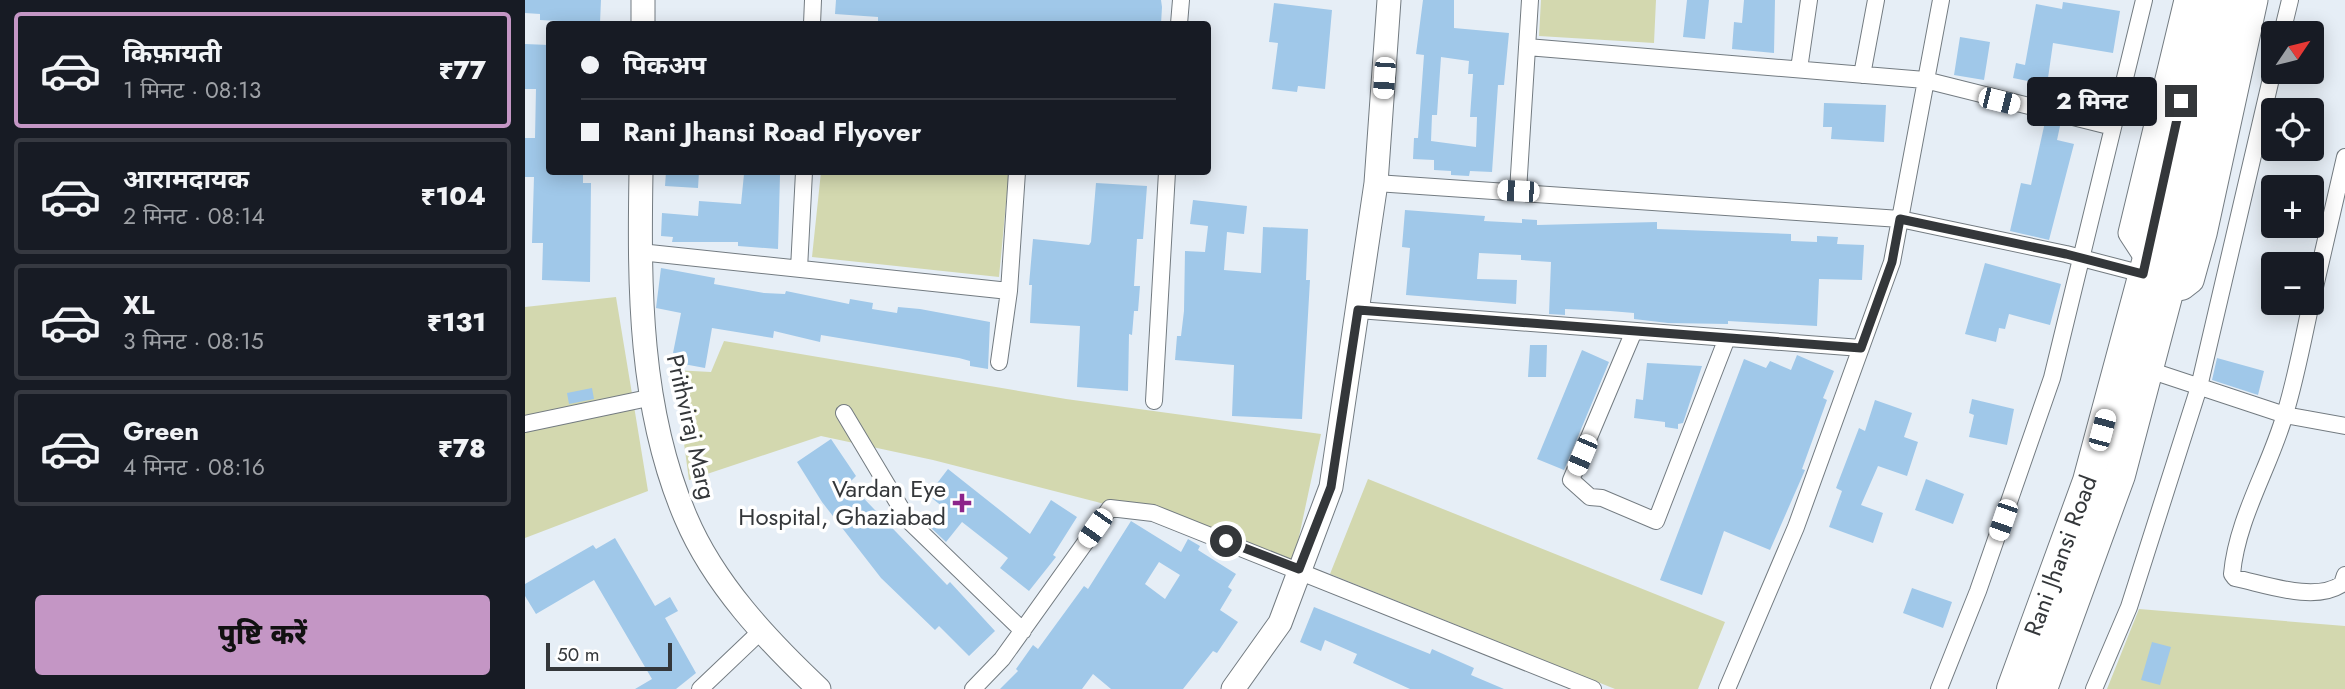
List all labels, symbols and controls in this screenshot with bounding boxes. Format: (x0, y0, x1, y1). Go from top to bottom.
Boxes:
north arrow (2261, 21, 2324, 84)
map controls (2261, 21, 2324, 315)
text: किफ़ायती (123, 34, 222, 72)
icon: car (39, 39, 102, 102)
text: पिकअप (623, 46, 706, 84)
text: ₹77 (438, 51, 486, 89)
car (1373, 56, 1396, 100)
text: 1 मिनट · 08:13 (123, 73, 261, 107)
callout: 2 मिनट (2027, 76, 2157, 126)
text: 2 मिनट (2056, 84, 2128, 118)
route end (2165, 85, 2197, 117)
car (1977, 86, 2022, 116)
button: locate (2261, 98, 2324, 161)
text: Rani Jhansi Road Flyover (623, 113, 921, 151)
text: आरामदायक (123, 160, 249, 198)
icon: car (39, 165, 102, 228)
button: + (2261, 175, 2324, 238)
text: ₹104 (421, 177, 486, 215)
car (1497, 179, 1540, 203)
text: 2 मिनट · 08:14 (123, 199, 265, 233)
button: − (2261, 252, 2324, 315)
text: XL (123, 286, 155, 324)
icon: car (39, 291, 102, 354)
text: ₹131 (427, 303, 486, 341)
text: 3 मिनट · 08:15 (123, 324, 264, 358)
street label: Prithviraj Marg (658, 351, 725, 503)
car (2087, 407, 2118, 453)
text: Green (123, 412, 199, 450)
icon: car (39, 417, 102, 480)
text: ₹78 (438, 429, 486, 467)
car (1565, 432, 1600, 478)
text: 4 मिनट · 08:16 (123, 450, 265, 484)
street label: Rani Jhansi Road (2015, 470, 2106, 641)
place label: Vardan Eye Hospital, Ghaziabad (738, 471, 946, 534)
marker: Vardan Eye Hospital, Ghaziabad (952, 493, 972, 513)
car (1987, 497, 2020, 543)
car (1075, 505, 1116, 551)
route start (1210, 525, 1242, 557)
button: पुष्टि करें (35, 595, 490, 675)
scale bar (546, 640, 672, 672)
text: 50 m (557, 641, 600, 668)

